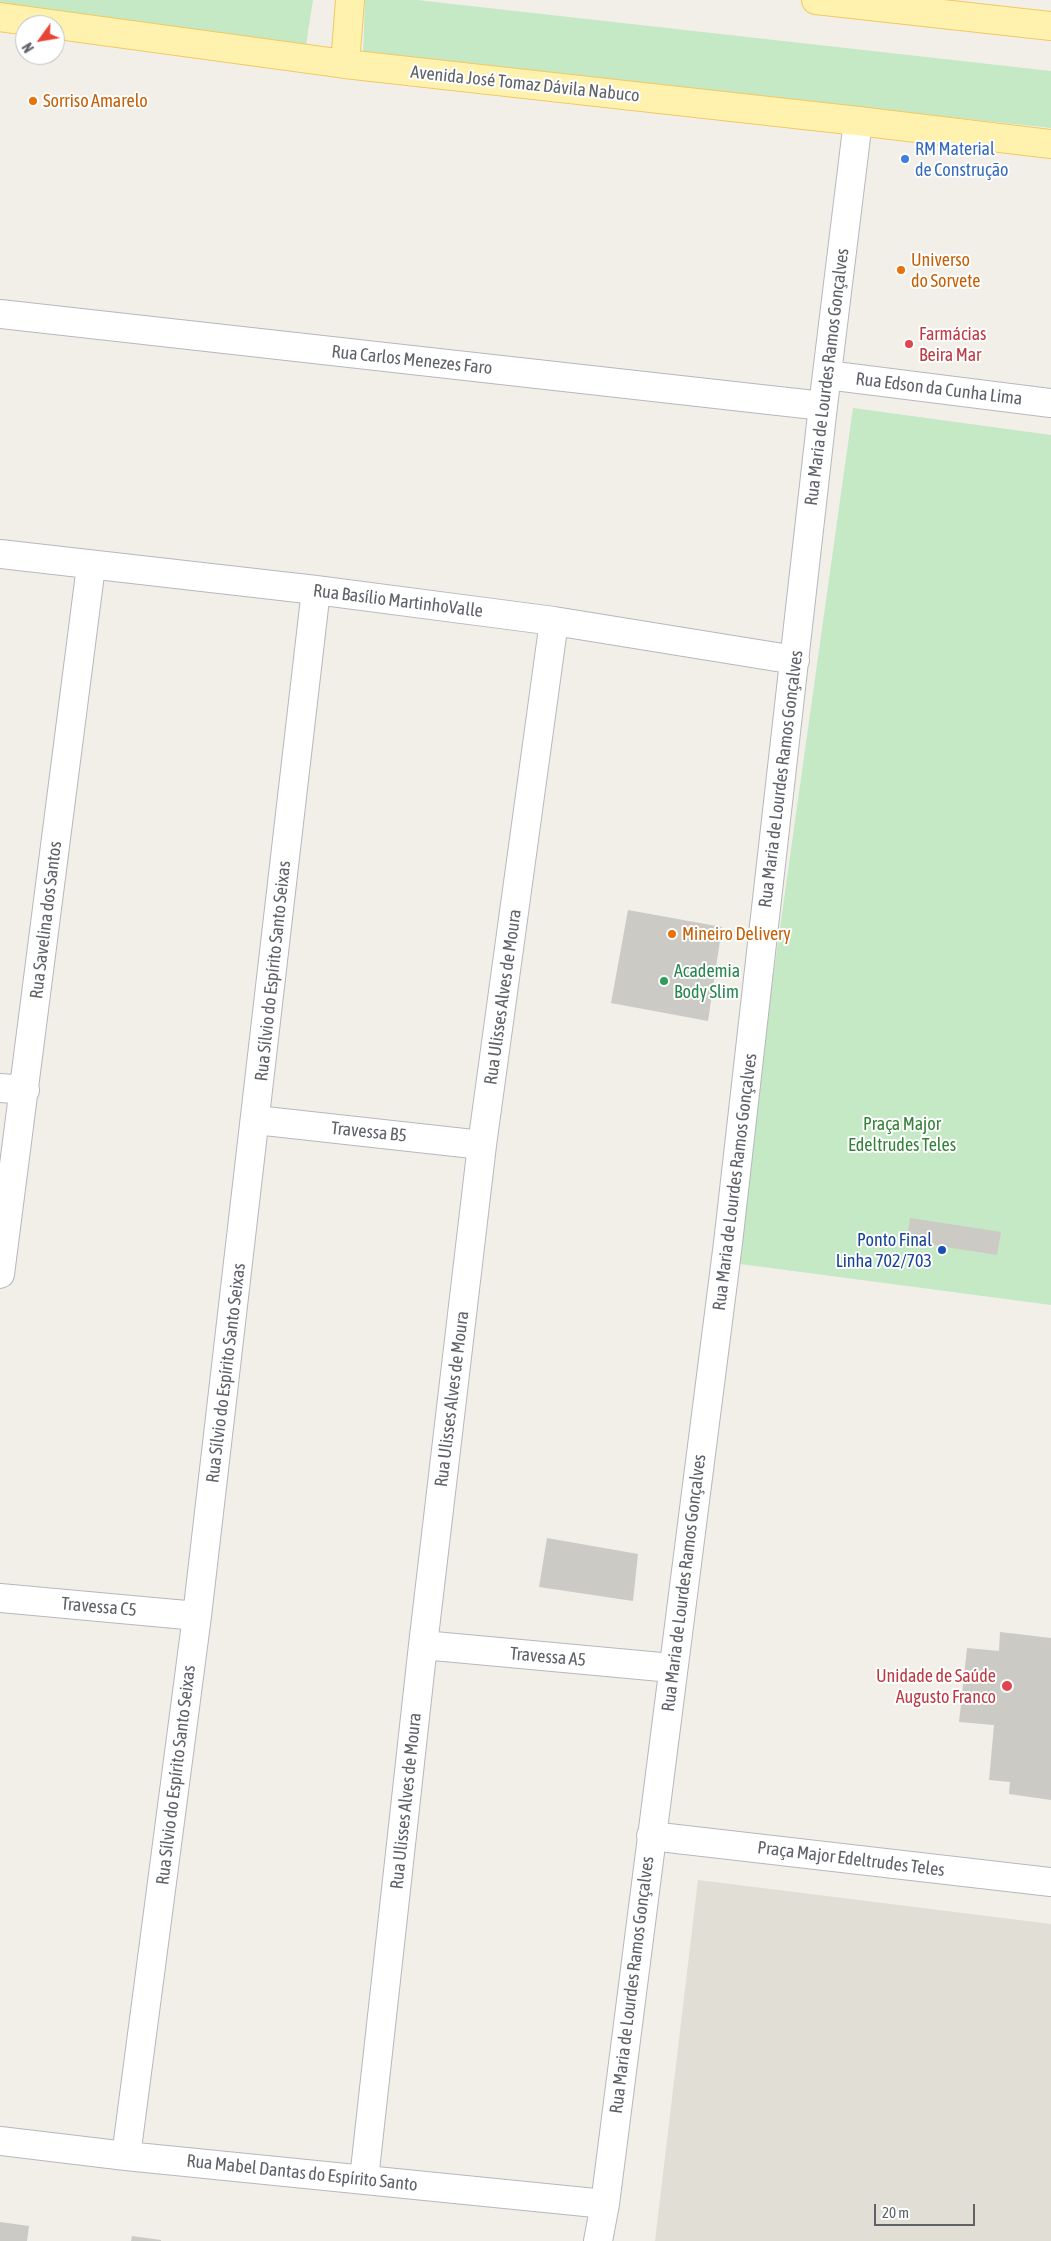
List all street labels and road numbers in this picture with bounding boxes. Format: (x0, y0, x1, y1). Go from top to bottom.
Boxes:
street label: Avenida José Tomaz Dávila Nabuco (409, 61, 641, 107)
street label: Rua Maria de Lourdes Ramos Gonçalves (800, 247, 854, 507)
street label: Rua Carlos Menezes Faro (330, 341, 494, 379)
street label: Rua Edson da Cunha Lima (854, 368, 1024, 410)
street label: Rua Basílio MartinhoValle (312, 580, 484, 622)
street label: Rua Maria de Lourdes Ramos Gonçalves (754, 649, 808, 909)
street label: Rua Savelina dos Santos (26, 840, 66, 1000)
street label: Rua Sílvio do Espírito Santo Seixas (251, 860, 295, 1082)
street label: Rua Ulisses Alves de Moura (480, 908, 526, 1086)
street label: Rua Maria de Lourdes Ramos Gonçalves (708, 1052, 762, 1312)
street label: Travessa B5 (330, 1117, 408, 1147)
street label: Rua Sílvio do Espírito Santo Seixas (202, 1262, 250, 1484)
street label: Rua Ulisses Alves de Moura (430, 1310, 474, 1488)
street label: Rua Maria de Lourdes Ramos Gonçalves (657, 1453, 711, 1713)
street label: Travessa C5 (60, 1593, 138, 1621)
street label: Travessa A5 (509, 1643, 587, 1671)
street label: Rua Sílvio do Espírito Santo Seixas (152, 1664, 200, 1886)
street label: Rua Ulisses Alves de Moura (386, 1712, 426, 1890)
street label: Praça Major Edeltrudes Teles (756, 1837, 946, 1881)
street label: Rua Maria de Lourdes Ramos Gonçalves (605, 1855, 659, 2115)
street label: Rua Mabel Dantas do Espírito Santo (185, 2150, 419, 2196)

